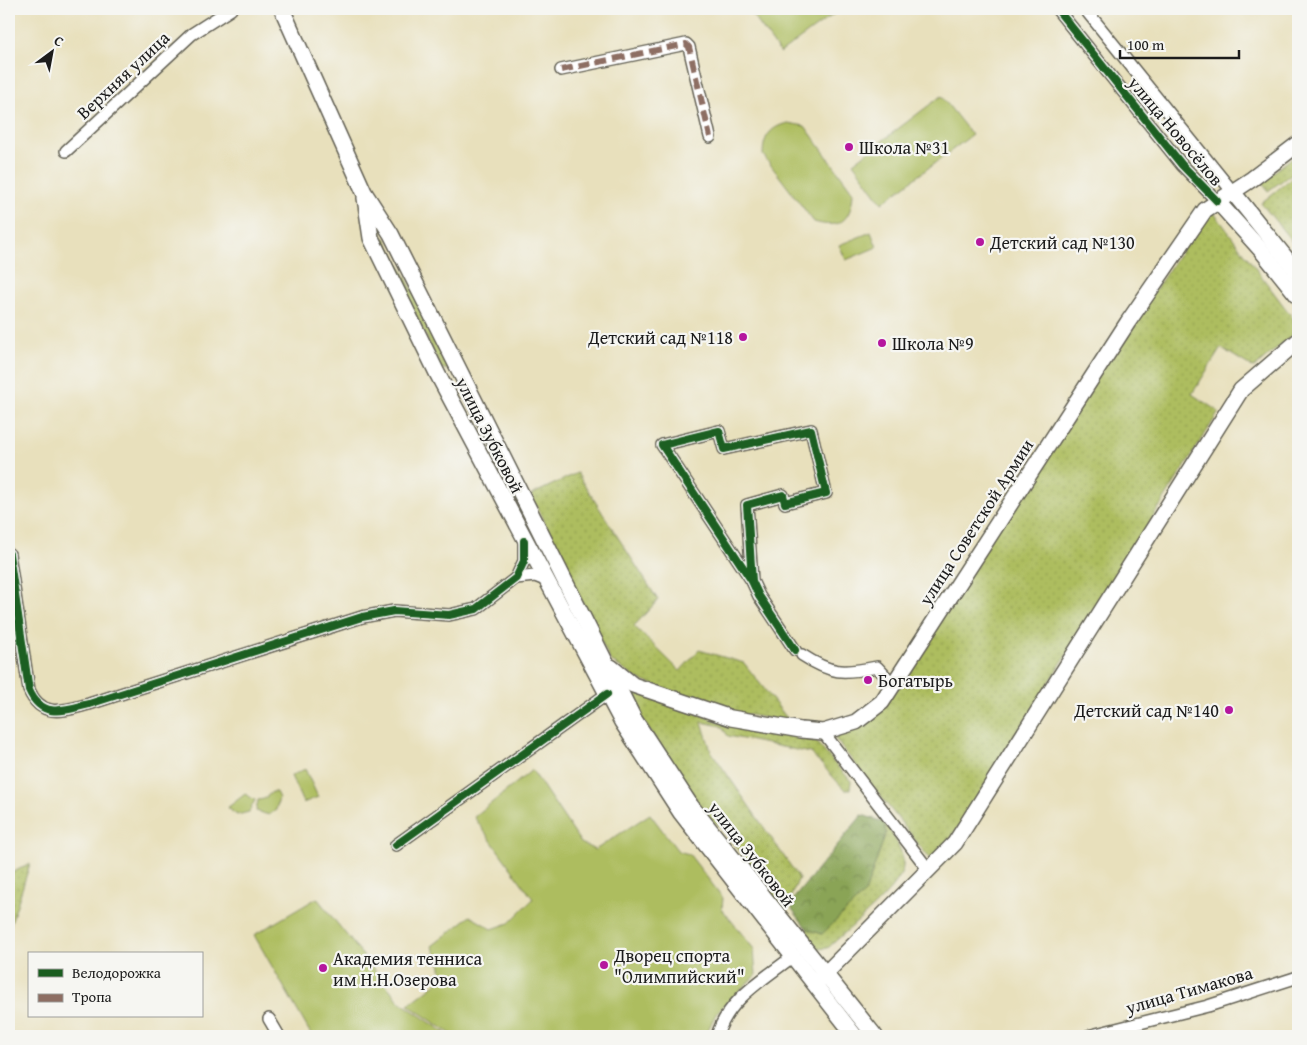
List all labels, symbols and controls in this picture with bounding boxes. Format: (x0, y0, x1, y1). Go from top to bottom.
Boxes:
street label: Верхняя улица (70, 24, 176, 125)
north arrow (28, 28, 78, 78)
scale bar (1120, 28, 1238, 60)
text: С (50, 30, 68, 52)
text: 100 m (1127, 34, 1165, 55)
street label: улица Новосёлов (1121, 69, 1230, 192)
place label: Школа №31 (859, 134, 949, 161)
marker: Школа №31 (843, 141, 855, 153)
place label: Детский сад №130 (989, 229, 1135, 256)
marker: Детский сад №130 (974, 236, 986, 248)
place label: Детский сад №118 (587, 324, 733, 351)
place label: Школа №9 (892, 330, 974, 357)
marker: Детский сад №118 (737, 331, 749, 343)
marker: Школа №9 (876, 337, 888, 349)
street label: улица Зубковой (449, 371, 531, 498)
street label: улица Советской Армии (911, 433, 1040, 611)
place label: Богатырь (878, 667, 953, 694)
marker: Богатырь (862, 674, 874, 686)
place label: Детский сад №140 (1073, 697, 1219, 724)
marker: Детский сад №140 (1223, 704, 1235, 716)
street label: улица Зубковой (701, 795, 802, 913)
place label: Дворец спорта "Олимпийский" (613, 942, 745, 990)
place label: Академия тенниса им Н.Н.Озерова (333, 945, 482, 993)
legend (28, 952, 202, 1018)
marker: Дворец спорта "Олимпийский" (598, 959, 610, 971)
street label: улица Тимакова (1121, 959, 1256, 1021)
text: Велодорожка (72, 962, 162, 983)
marker: Академия тенниса им Н.Н.Озерова (317, 962, 329, 974)
text: Тропа (72, 986, 113, 1007)

